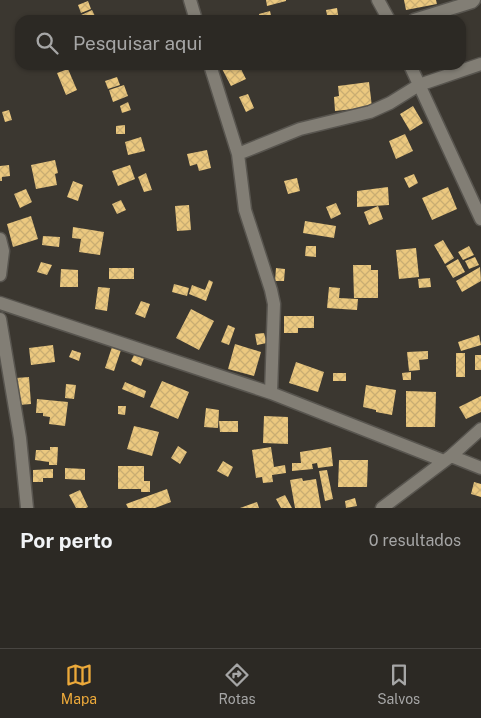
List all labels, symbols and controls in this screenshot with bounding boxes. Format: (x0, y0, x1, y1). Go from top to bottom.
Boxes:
search box (15, 15, 466, 70)
icon: search (33, 29, 61, 57)
text: Pesquisar aqui (73, 32, 202, 54)
text: Por perto (20, 528, 113, 553)
text: 0 resultados (369, 531, 461, 550)
tab: Mapa (61, 661, 97, 707)
tab: Rotas (219, 661, 256, 707)
tab: Salvos (377, 661, 420, 707)

